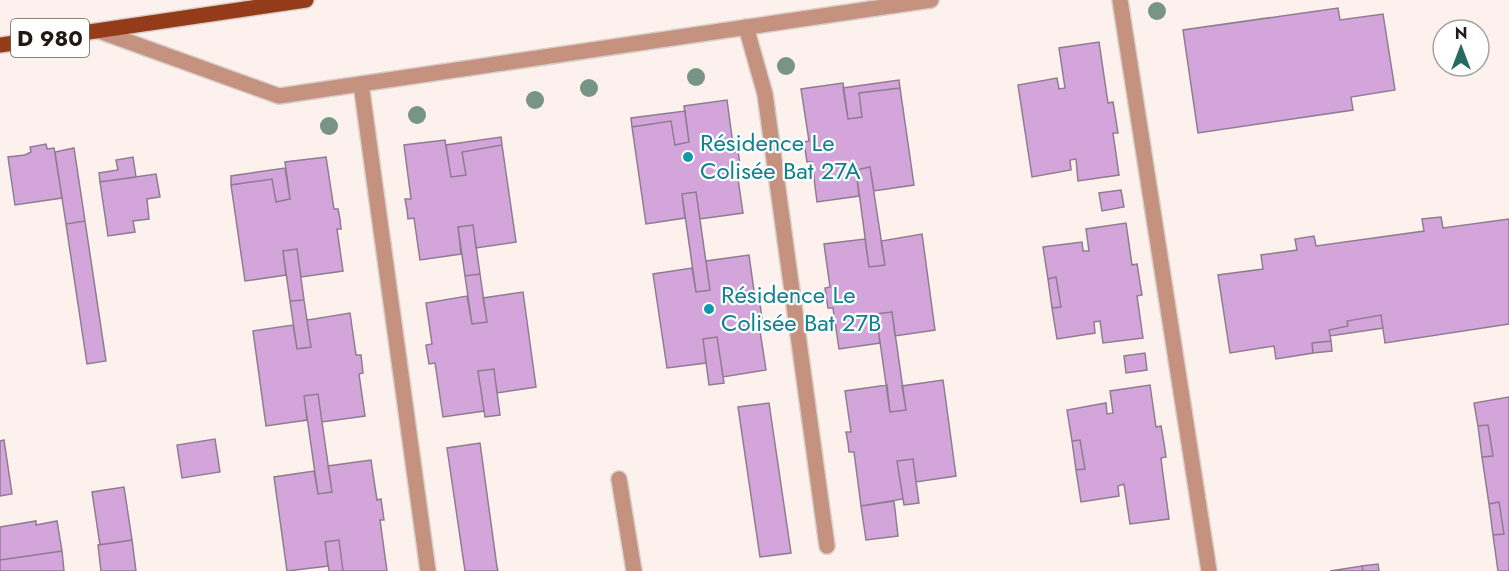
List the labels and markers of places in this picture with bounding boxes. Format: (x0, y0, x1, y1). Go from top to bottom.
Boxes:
place label: Résidence Le Colisée Bat 27A (700, 125, 861, 188)
marker: Résidence Le Colisée Bat 27A (681, 150, 695, 164)
place label: Résidence Le Colisée Bat 27B (721, 277, 881, 340)
marker: Résidence Le Colisée Bat 27B (702, 302, 716, 316)

